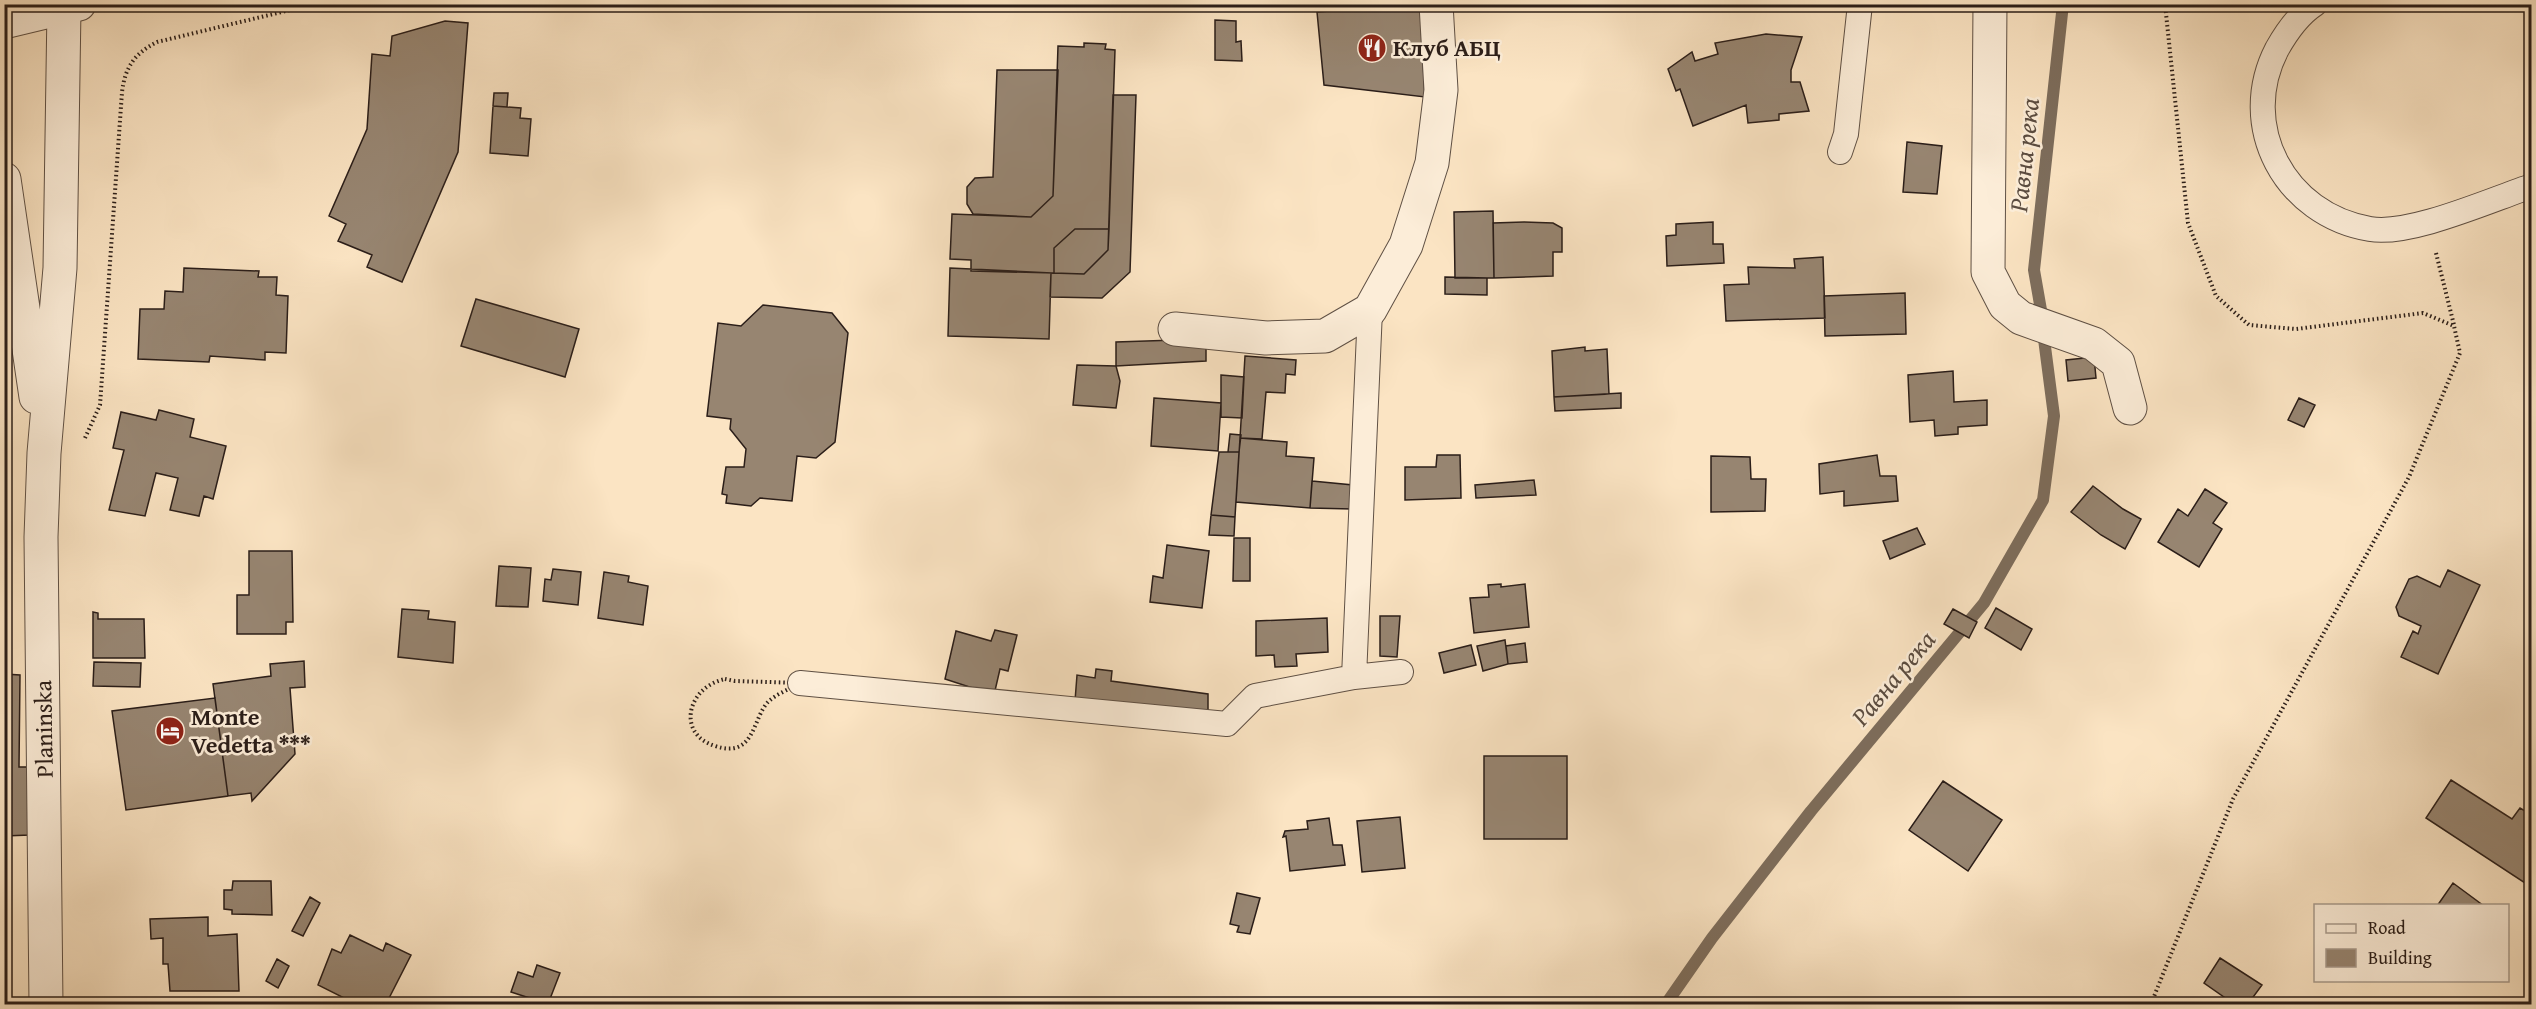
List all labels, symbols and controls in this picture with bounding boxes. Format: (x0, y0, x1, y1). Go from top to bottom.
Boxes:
place label: Клуб АБЦ (1393, 30, 1501, 65)
restaurant icon: Клуб АБЦ (1356, 32, 1388, 64)
water label: Равна река (1998, 96, 2049, 215)
water label: Равна река (1840, 621, 1944, 735)
street label: Planinska (25, 679, 62, 778)
place label: Monte Vedetta *** (191, 699, 311, 762)
hotel icon: Monte Vedetta *** (154, 715, 186, 747)
legend (2314, 904, 2509, 982)
text: Road (2368, 914, 2406, 941)
text: Building (2368, 944, 2432, 971)

